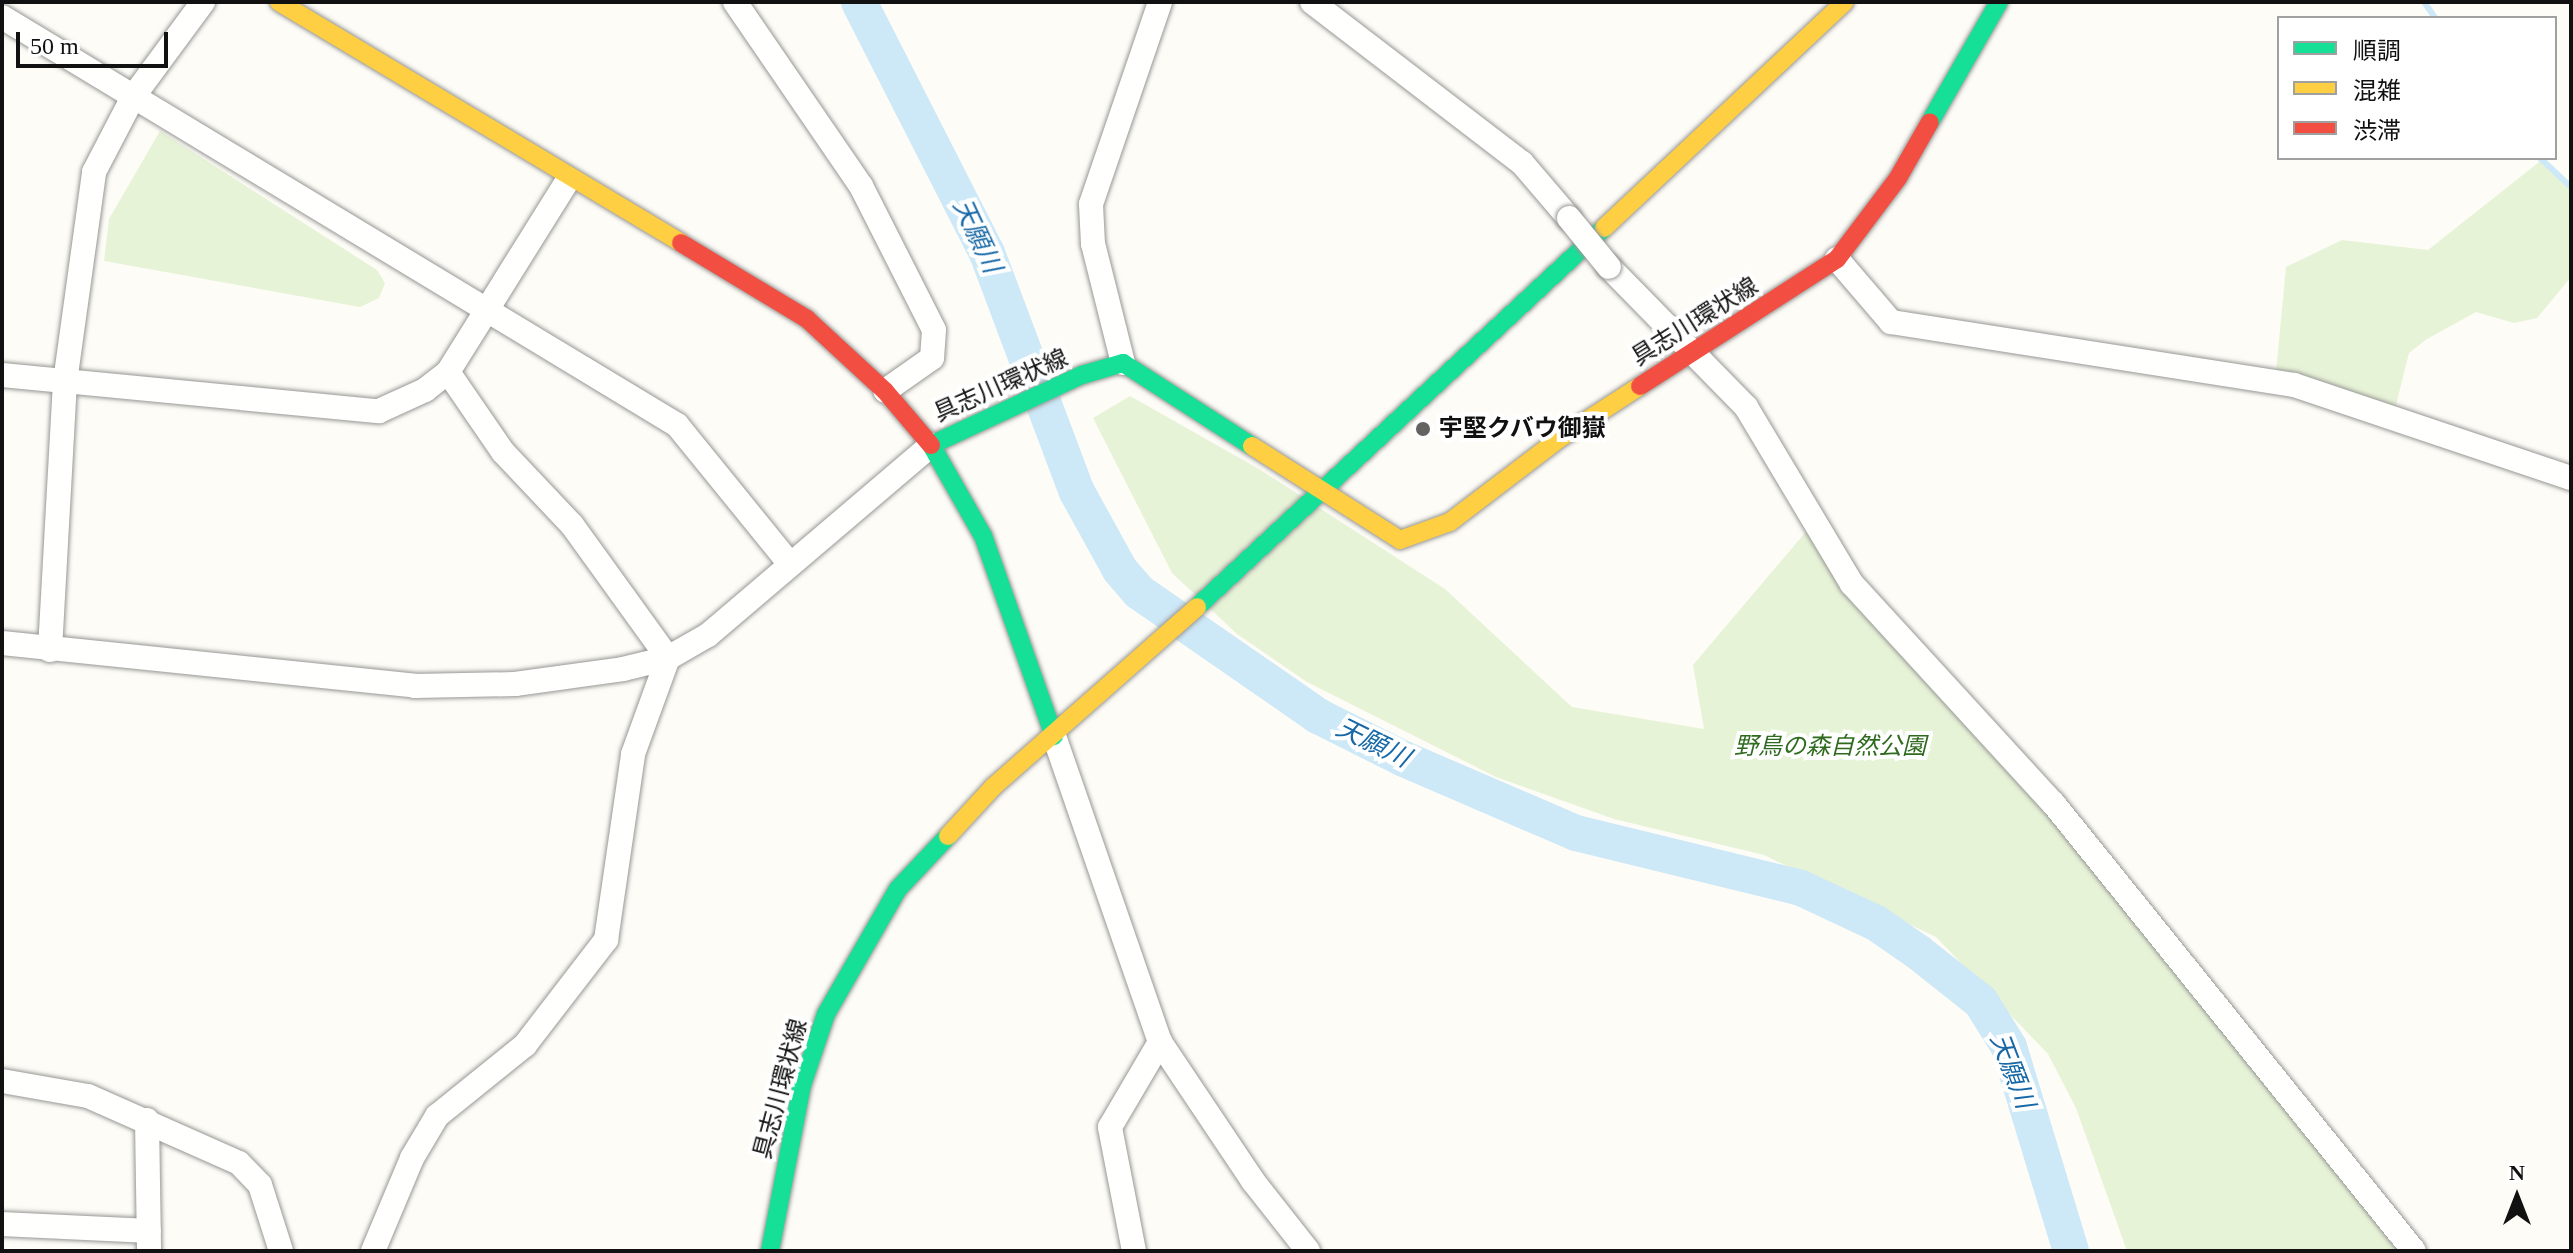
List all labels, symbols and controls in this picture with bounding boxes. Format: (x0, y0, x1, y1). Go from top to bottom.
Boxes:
scale bar (20, 16, 172, 66)
legend (2277, 16, 2557, 160)
text: 50 m (30, 33, 79, 59)
text: 順調 (2353, 38, 2401, 64)
text: 混雑 (2353, 78, 2401, 104)
text: 渋滞 (2353, 118, 2401, 144)
water label: 天願川 (946, 194, 1008, 278)
street label: 具志川環状線 (1626, 272, 1764, 372)
street label: 具志川環状線 (929, 344, 1073, 428)
place label: 宇堅クバウ御嶽 (1439, 415, 1607, 443)
marker: 宇堅クバウ御嶽 (1414, 420, 1432, 438)
water label: 天願川 (1331, 712, 1415, 774)
park label: 野鳥の森自然公園 (1734, 733, 1926, 761)
street label: 具志川環状線 (748, 1016, 814, 1162)
water label: 天願川 (1983, 1029, 2041, 1113)
north arrow (2477, 1157, 2557, 1237)
text: N (2509, 1160, 2525, 1185)

